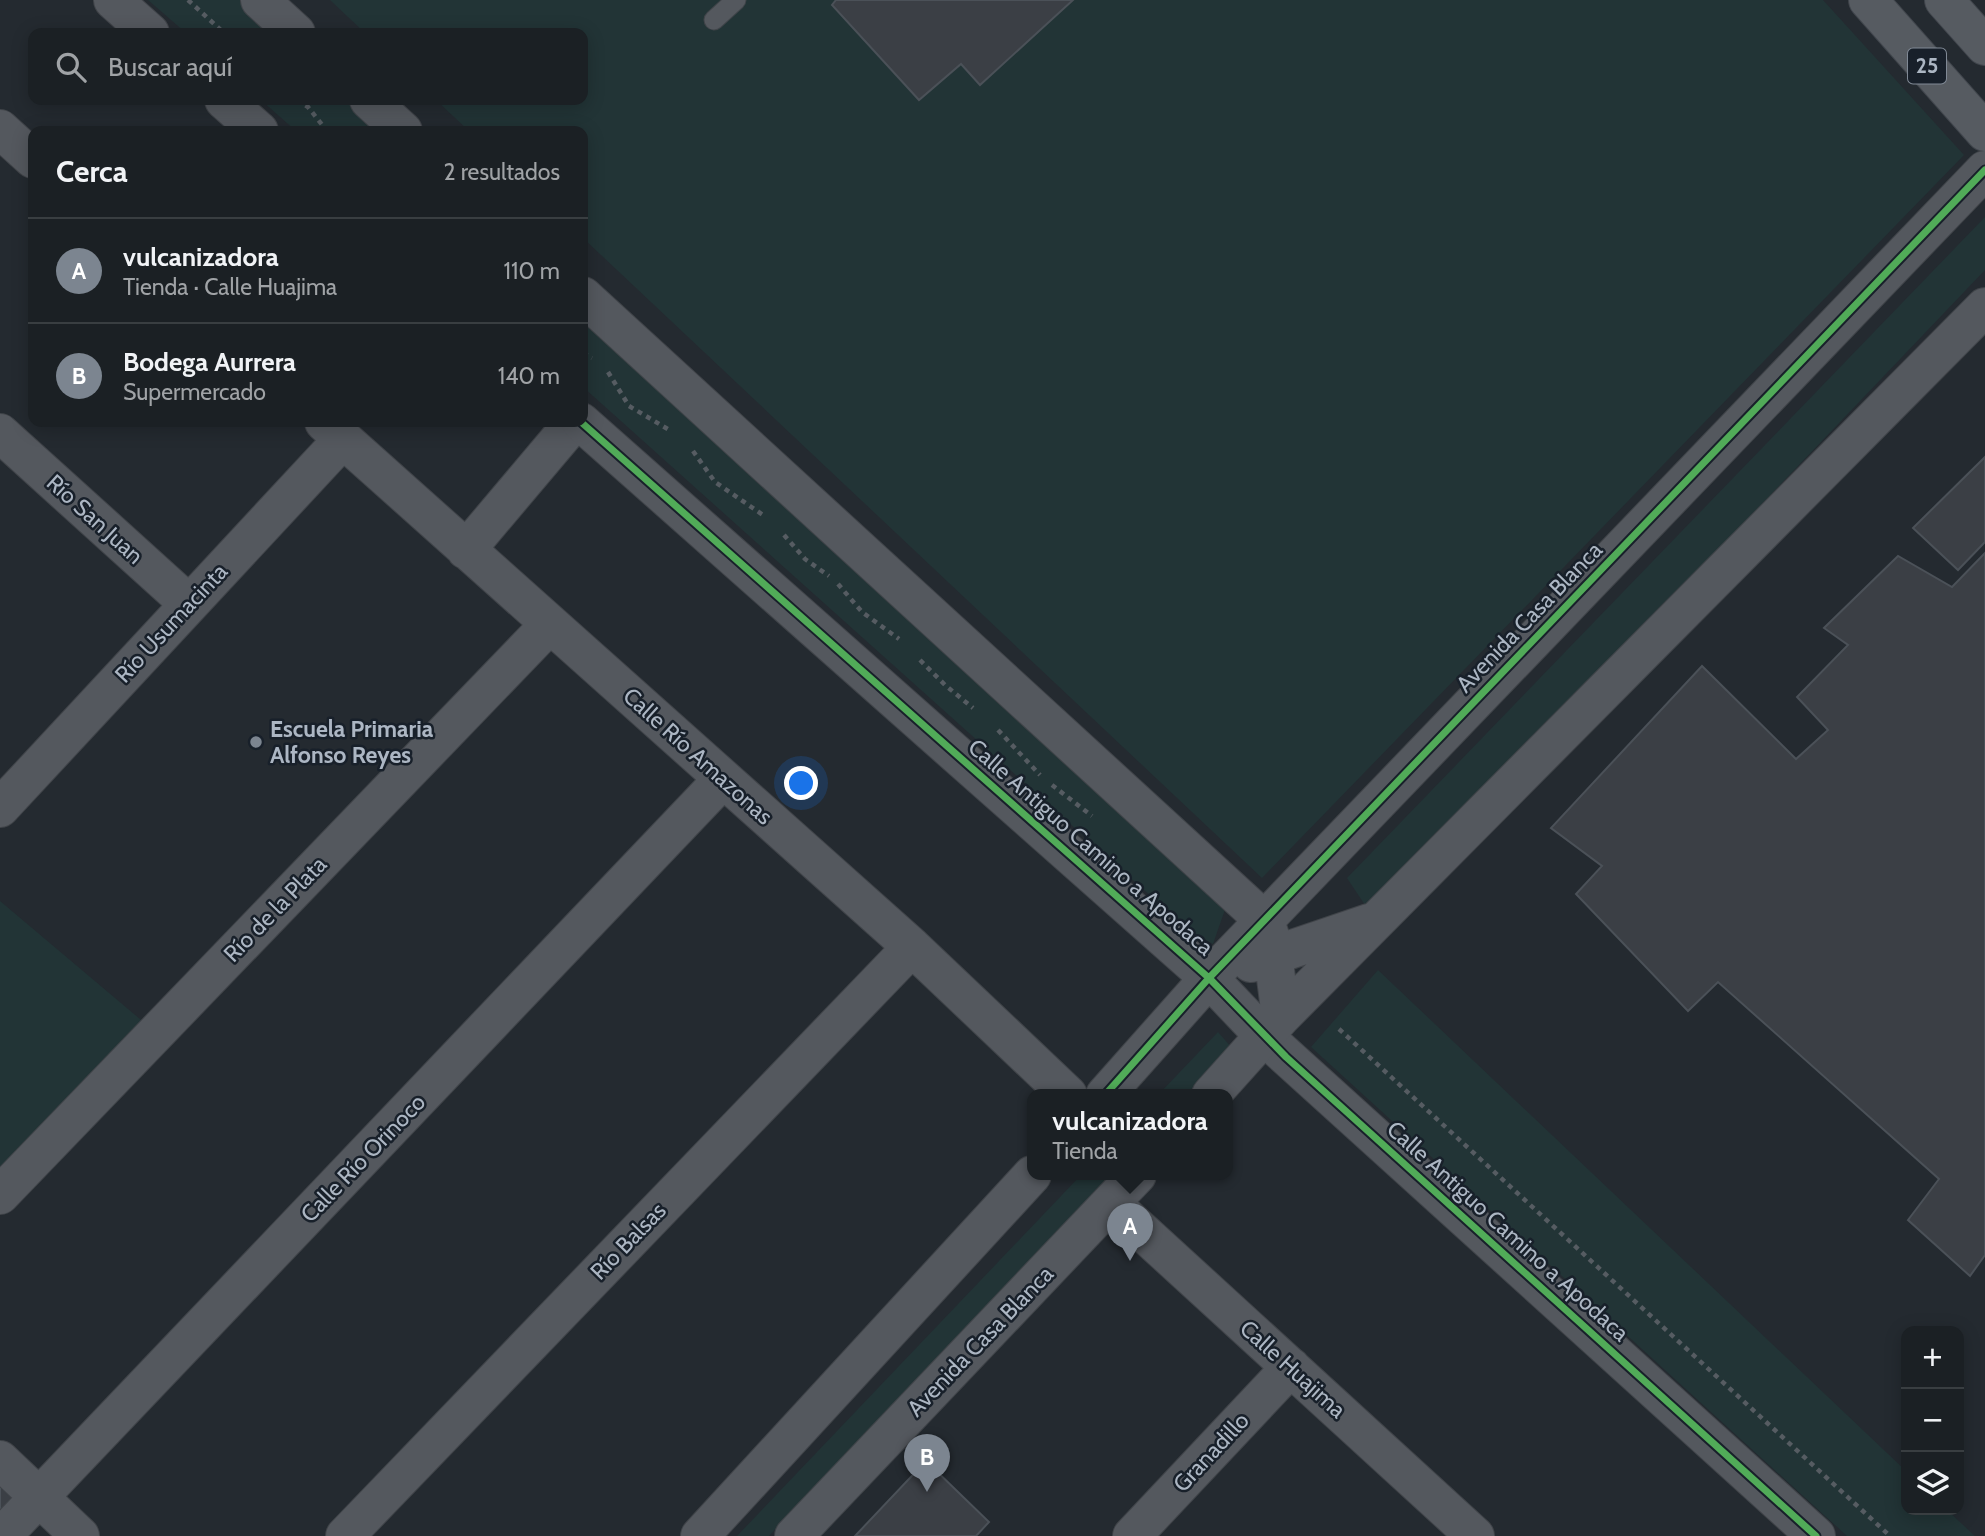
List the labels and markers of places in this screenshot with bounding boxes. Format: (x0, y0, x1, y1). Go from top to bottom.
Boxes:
place label: Escuela Primaria Alfonso Reyes (270, 715, 434, 769)
marker: Escuela Primaria Alfonso Reyes (248, 734, 264, 750)
pin: A (1107, 1203, 1153, 1261)
pin: B (904, 1434, 950, 1492)

